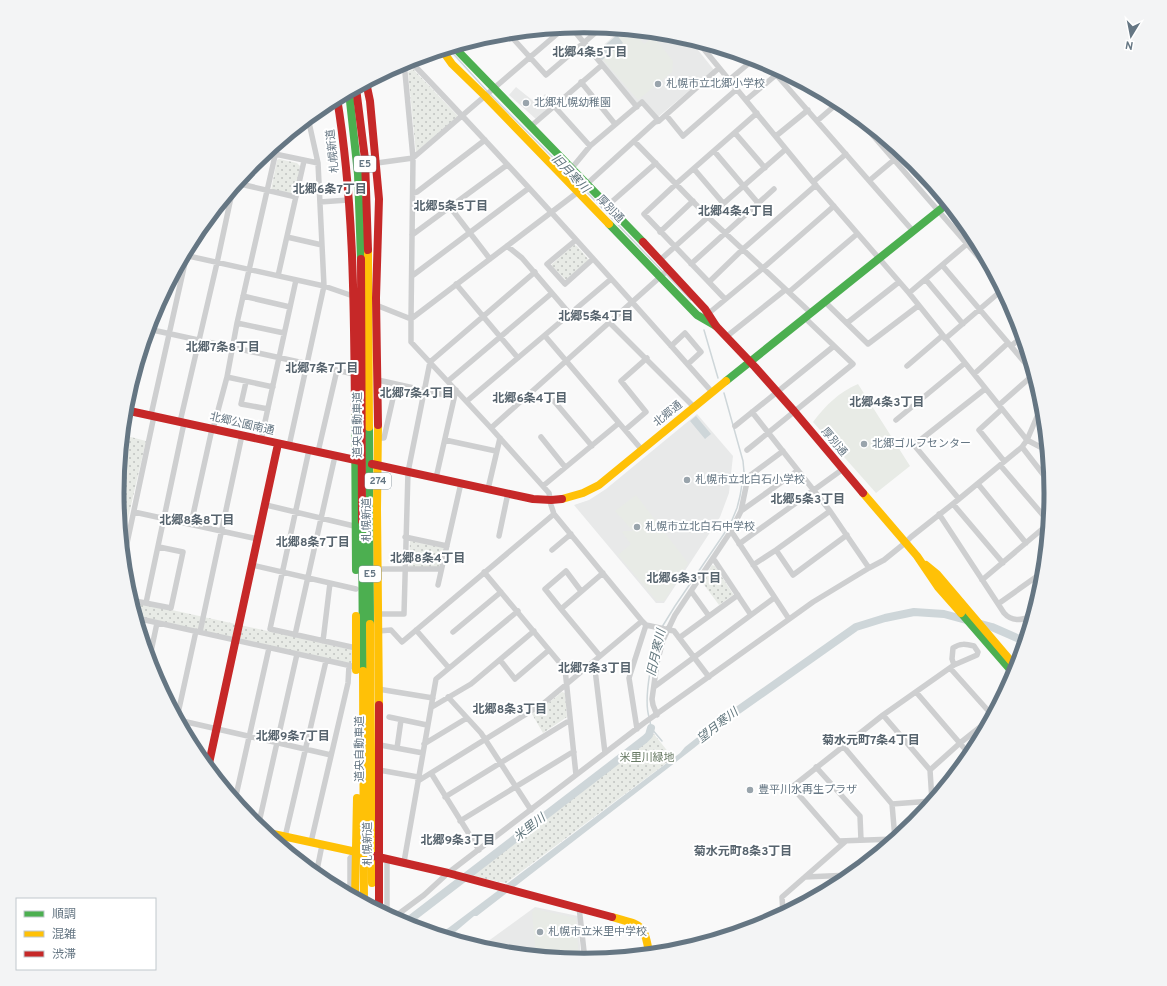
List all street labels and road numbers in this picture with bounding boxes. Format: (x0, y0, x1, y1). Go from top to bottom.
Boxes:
street label: 札幌新道 (324, 128, 342, 174)
road number: E5 (354, 156, 376, 172)
street label: 厚別通 (594, 192, 626, 226)
street label: 道央自動車道 (351, 392, 365, 458)
street label: 北郷通 (651, 398, 685, 430)
street label: 北郷公園南通 (208, 410, 276, 438)
street label: 厚別通 (818, 425, 850, 459)
road number: 274 (365, 473, 391, 489)
street label: 札幌新道 (360, 498, 374, 542)
road number: E5 (359, 566, 381, 582)
street label: 道央自動車道 (353, 716, 367, 782)
street label: 札幌新道 (361, 822, 375, 866)

